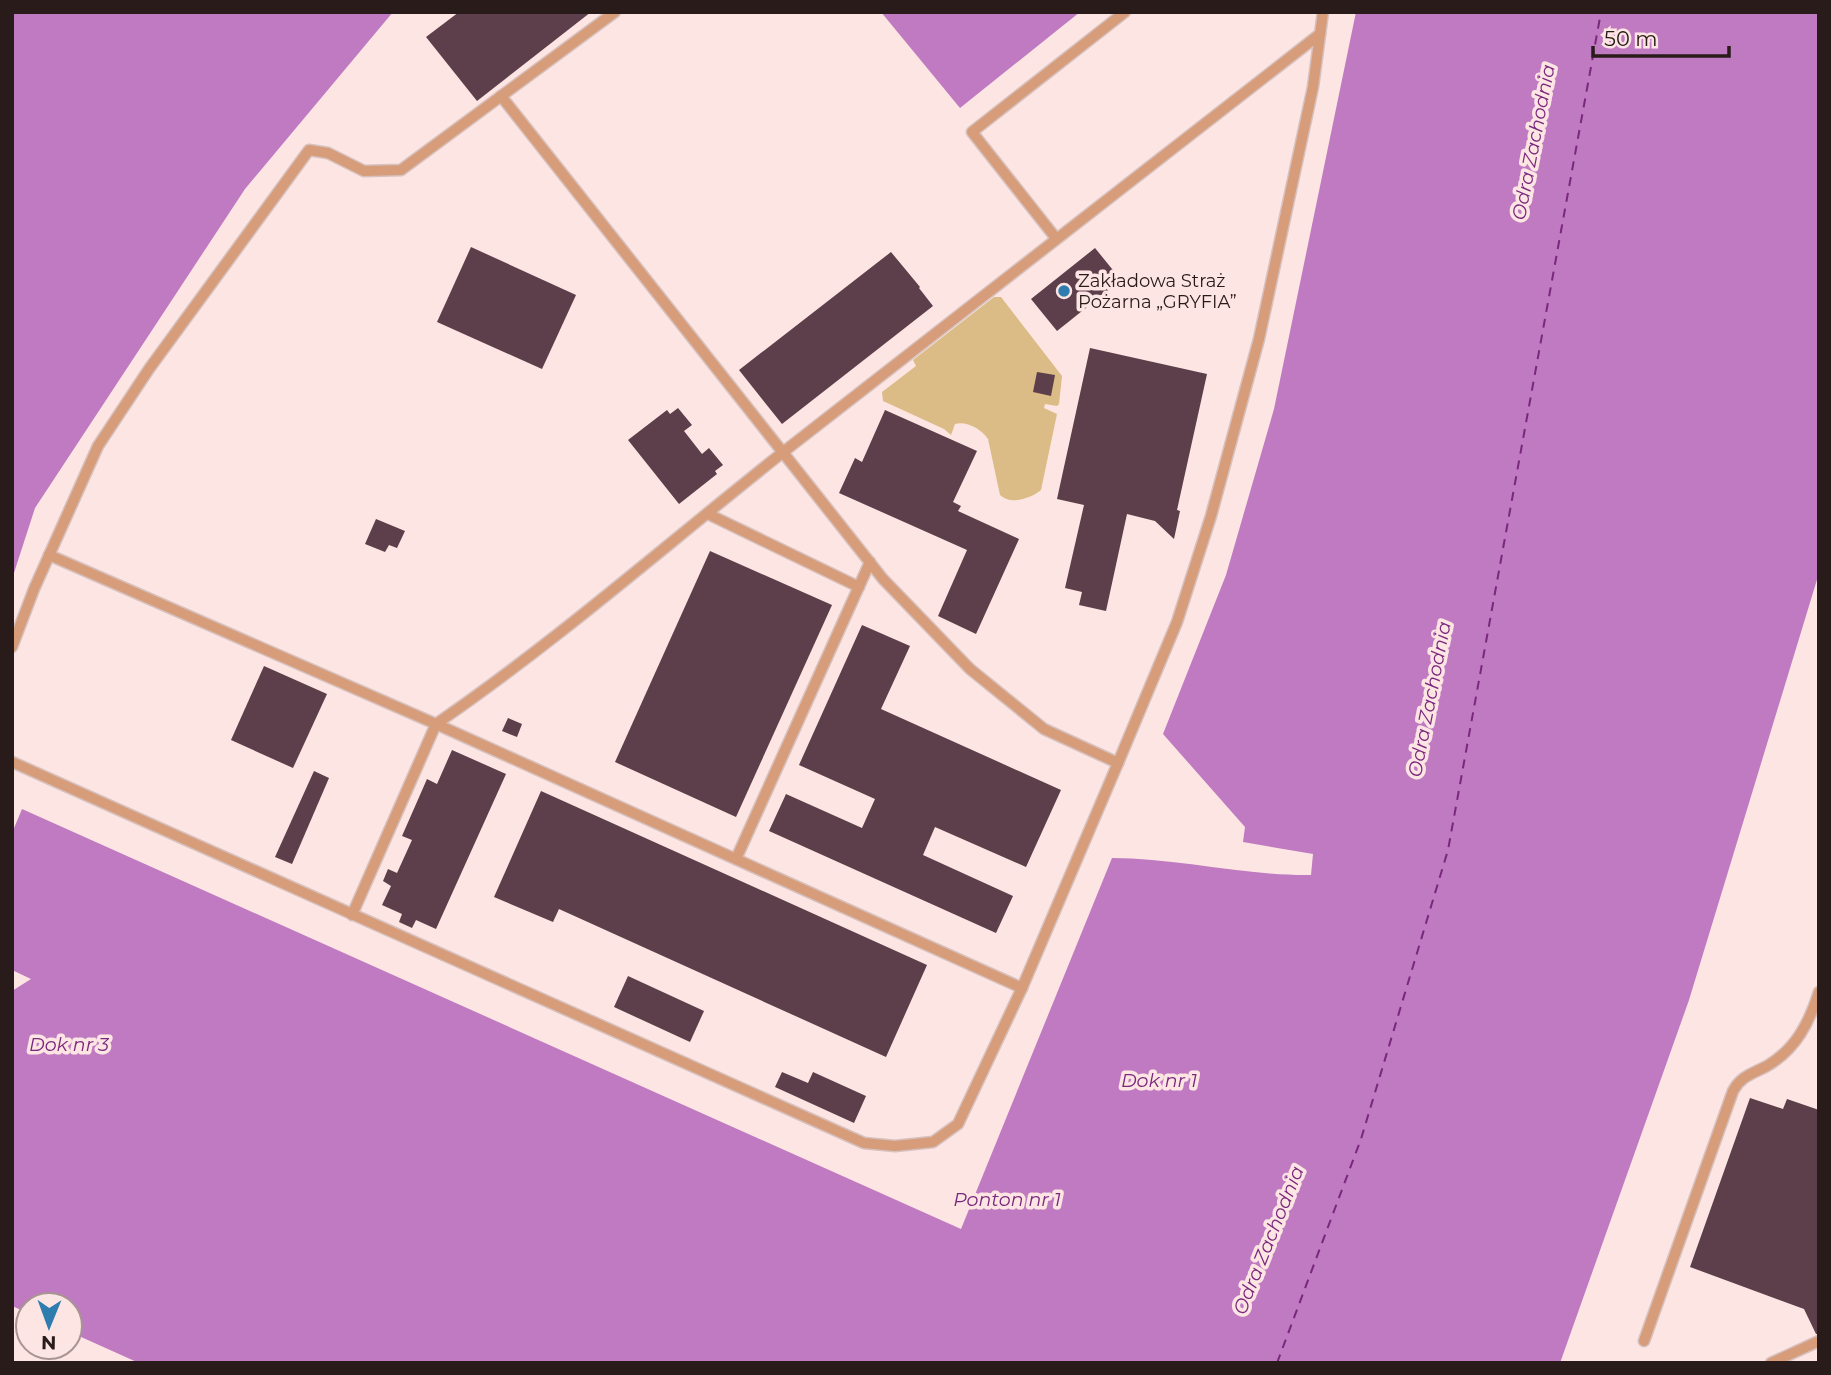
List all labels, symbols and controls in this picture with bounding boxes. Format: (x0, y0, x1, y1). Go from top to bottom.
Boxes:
scale bar (1593, 14, 1730, 58)
text: 50 m (1604, 26, 1658, 51)
water label: Odra Zachodnia (1507, 62, 1560, 222)
place label: Zakładowa Straż Pożarna „GRYFIA” (1078, 270, 1237, 313)
marker: Zakładowa Straż Pożarna „GRYFIA” (1056, 283, 1072, 299)
water label: Odra Zachodnia (1403, 619, 1456, 779)
water label: Dok nr 3 (29, 1033, 109, 1056)
water label: Dok nr 1 (1121, 1069, 1197, 1092)
water label: Odra Zachodnia (1228, 1163, 1309, 1318)
water label: Ponton nr 1 (953, 1188, 1061, 1211)
north arrow (14, 1291, 84, 1361)
text: N (41, 1331, 57, 1354)

